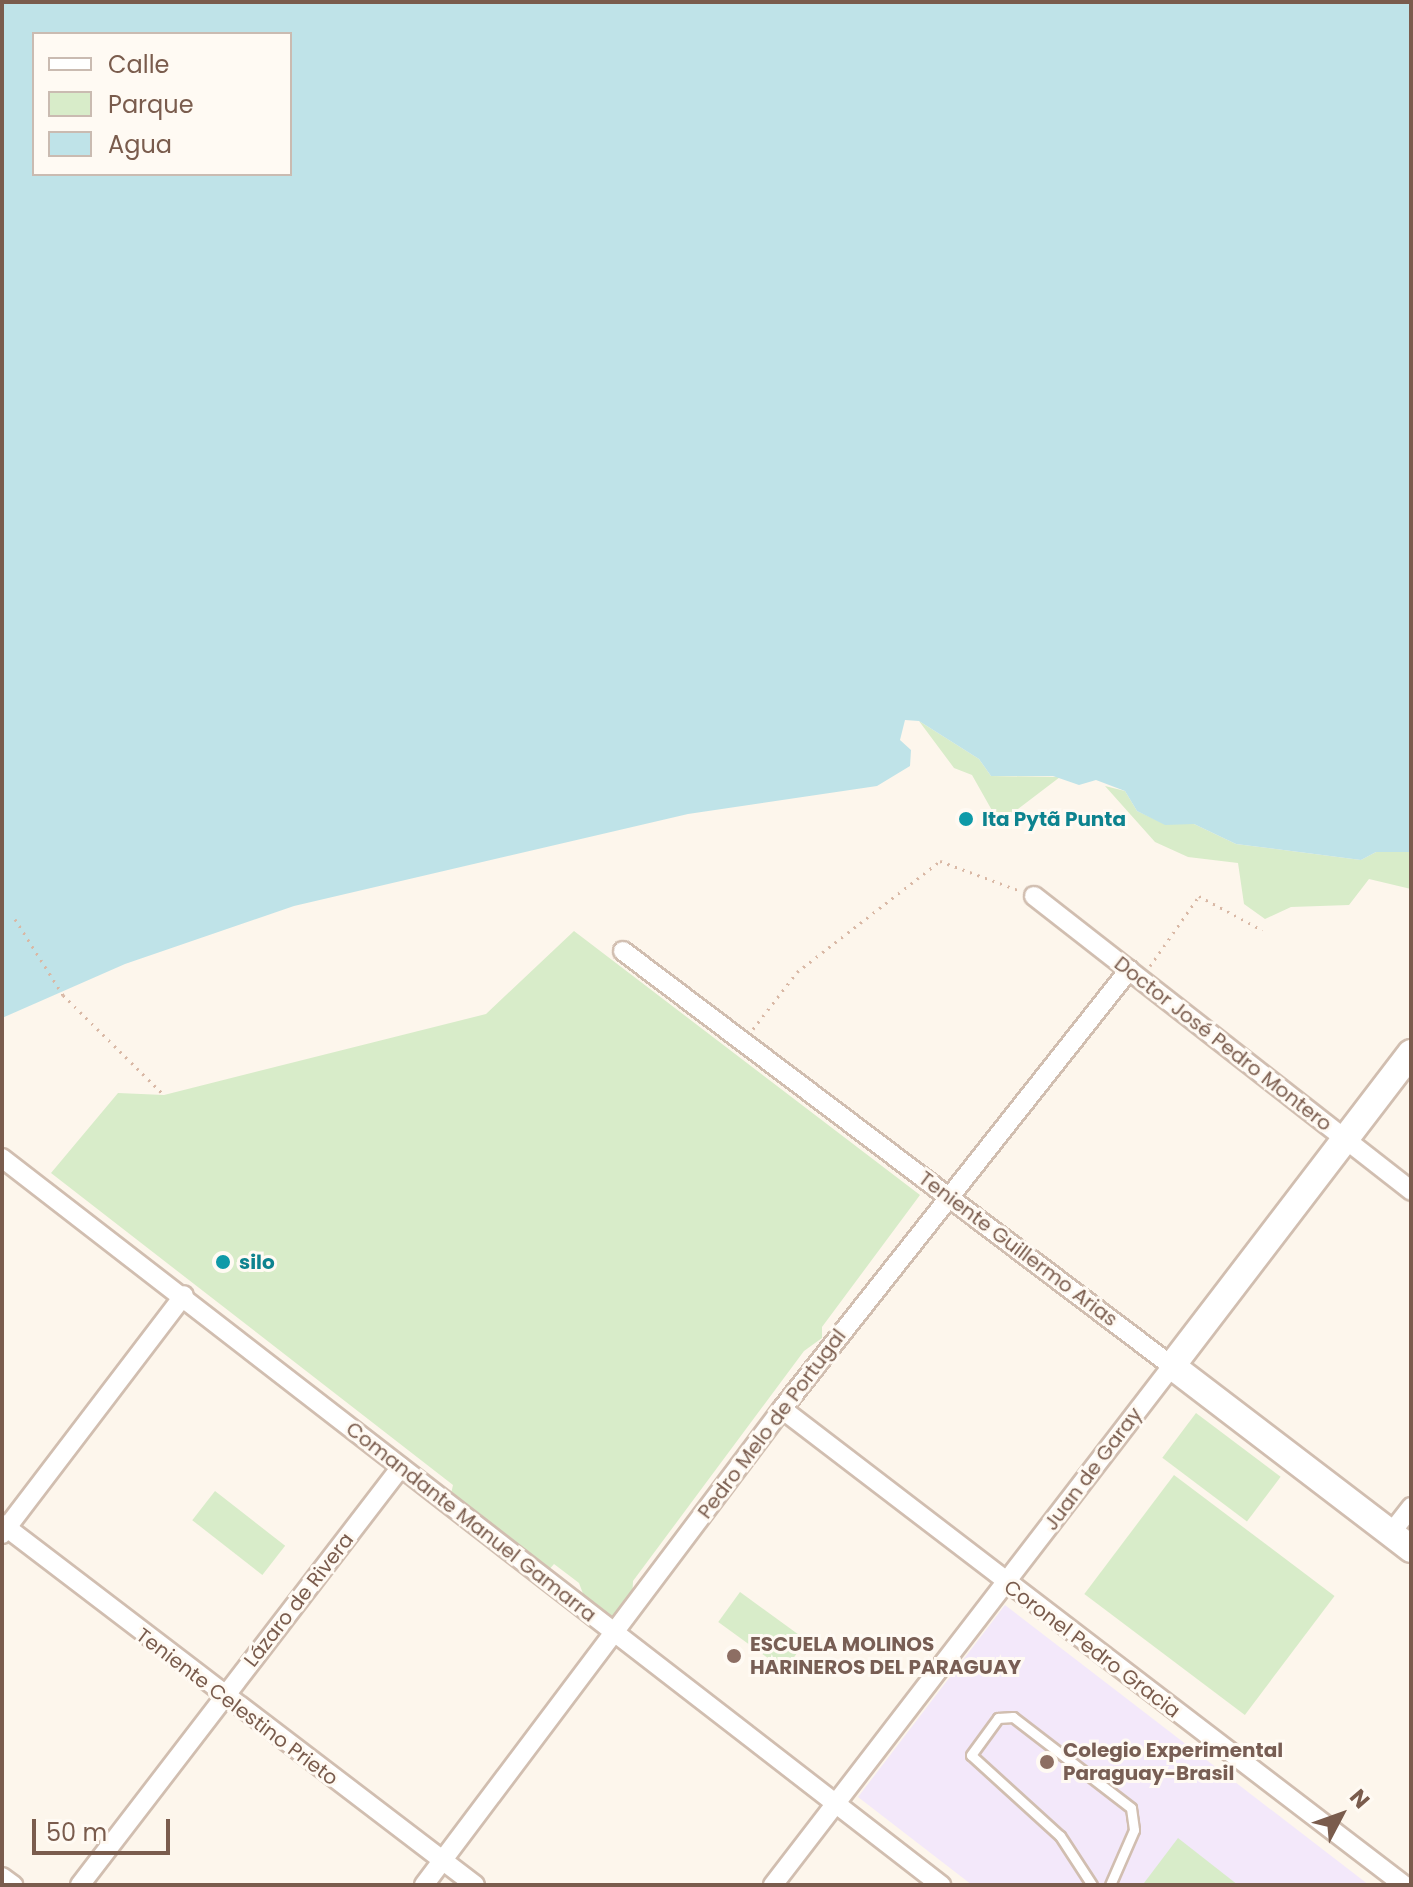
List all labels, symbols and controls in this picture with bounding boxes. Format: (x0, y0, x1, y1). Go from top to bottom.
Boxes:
legend (32, 32, 292, 176)
text: Calle (108, 48, 169, 81)
text: Parque (108, 88, 194, 121)
text: Agua (108, 128, 172, 161)
place label: Ita Pytã Punta (982, 807, 1126, 831)
marker: Ita Pytã Punta (957, 810, 975, 828)
street label: Doctor José Pedro Montero (1109, 952, 1337, 1136)
street label: Teniente Guillermo Arias (914, 1166, 1122, 1332)
place label: silo (239, 1250, 275, 1274)
marker: silo (214, 1253, 232, 1271)
street label: Pedro Melo de Portugal (693, 1325, 851, 1523)
street label: Juan de Garay (1039, 1403, 1147, 1535)
street label: Comandante Manuel Gamarra (341, 1417, 601, 1627)
street label: Lázaro de Rivera (239, 1528, 359, 1672)
street label: Coronel Pedro Gracia (999, 1575, 1185, 1723)
street label: Teniente Celestino Prieto (131, 1623, 343, 1791)
place label: ESCUELA MOLINOS HARINEROS DEL PARAGUAY (750, 1632, 1021, 1679)
marker: ESCUELA MOLINOS HARINEROS DEL PARAGUAY (725, 1647, 743, 1665)
place label: Colegio Experimental Paraguay-Brasil (1063, 1738, 1283, 1785)
marker: Colegio Experimental Paraguay-Brasil (1038, 1753, 1056, 1771)
north arrow (1301, 1775, 1381, 1855)
text: N (1342, 1783, 1377, 1815)
scale bar (36, 1803, 174, 1853)
text: 50 m (46, 1816, 107, 1849)

